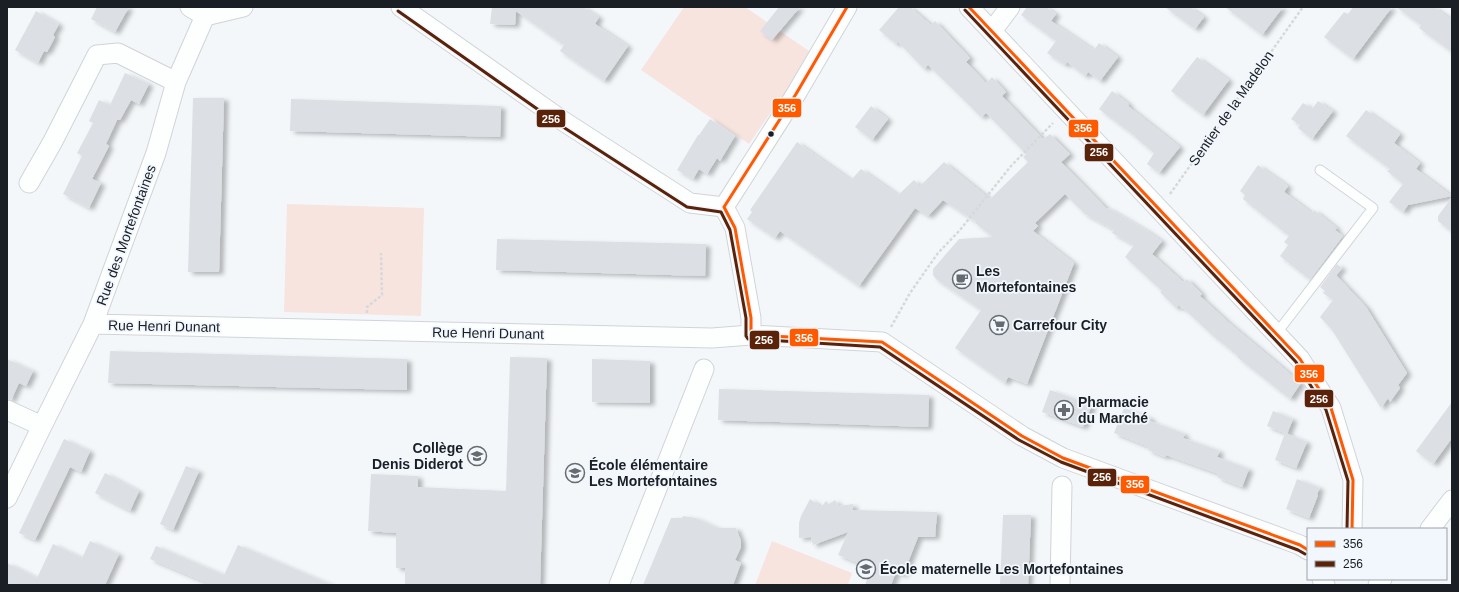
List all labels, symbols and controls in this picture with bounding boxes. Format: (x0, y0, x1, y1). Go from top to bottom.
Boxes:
street label: Sentier de la Madelon (1185, 48, 1277, 168)
line badge: 356 (772, 98, 802, 118)
text: 356 (778, 102, 796, 114)
line badge: 256 (536, 109, 566, 128)
text: 256 (542, 113, 560, 125)
line badge: 356 (1068, 119, 1099, 138)
text: 356 (1074, 122, 1092, 134)
unlabelled marker (766, 129, 776, 139)
line badge: 256 (1084, 143, 1114, 162)
text: 256 (1090, 146, 1108, 158)
street label: Rue des Mortefontaines (93, 162, 159, 308)
place label: Les Mortefontaines (976, 263, 1077, 295)
cafe icon: Les Mortefontaines (951, 268, 973, 290)
supermarket icon: Carrefour City (988, 314, 1010, 336)
street label: Rue Henri Dunant (108, 317, 220, 335)
place label: Carrefour City (1013, 317, 1107, 333)
street label: Rue Henri Dunant (432, 324, 544, 342)
line badge: 356 (789, 328, 819, 347)
line badge: 256 (749, 330, 780, 350)
text: 356 (795, 332, 813, 344)
text: 256 (755, 334, 773, 346)
line badge: 356 (1294, 364, 1325, 383)
text: 356 (1300, 368, 1318, 380)
line badge: 256 (1304, 389, 1334, 408)
text: 256 (1310, 393, 1328, 405)
place label: Pharmacie du Marché (1078, 394, 1149, 426)
pharmacy icon: Pharmacie du Marché (1053, 399, 1075, 421)
place label: Collège Denis Diderot (372, 440, 463, 472)
school or university icon: Collège Denis Diderot (466, 445, 488, 467)
place label: École élémentaire Les Mortefontaines (589, 457, 718, 489)
school or university icon: École élémentaire Les Mortefontaines (564, 462, 586, 484)
line badge: 256 (1087, 468, 1117, 487)
text: 256 (1093, 471, 1111, 483)
line badge: 356 (1120, 475, 1150, 494)
text: 356 (1126, 478, 1144, 490)
legend (1307, 528, 1447, 580)
text: 356 (1343, 537, 1363, 551)
text: 256 (1343, 557, 1363, 571)
school or university icon: École maternelle Les Mortefontaines (855, 558, 877, 580)
place label: École maternelle Les Mortefontaines (880, 561, 1124, 577)

